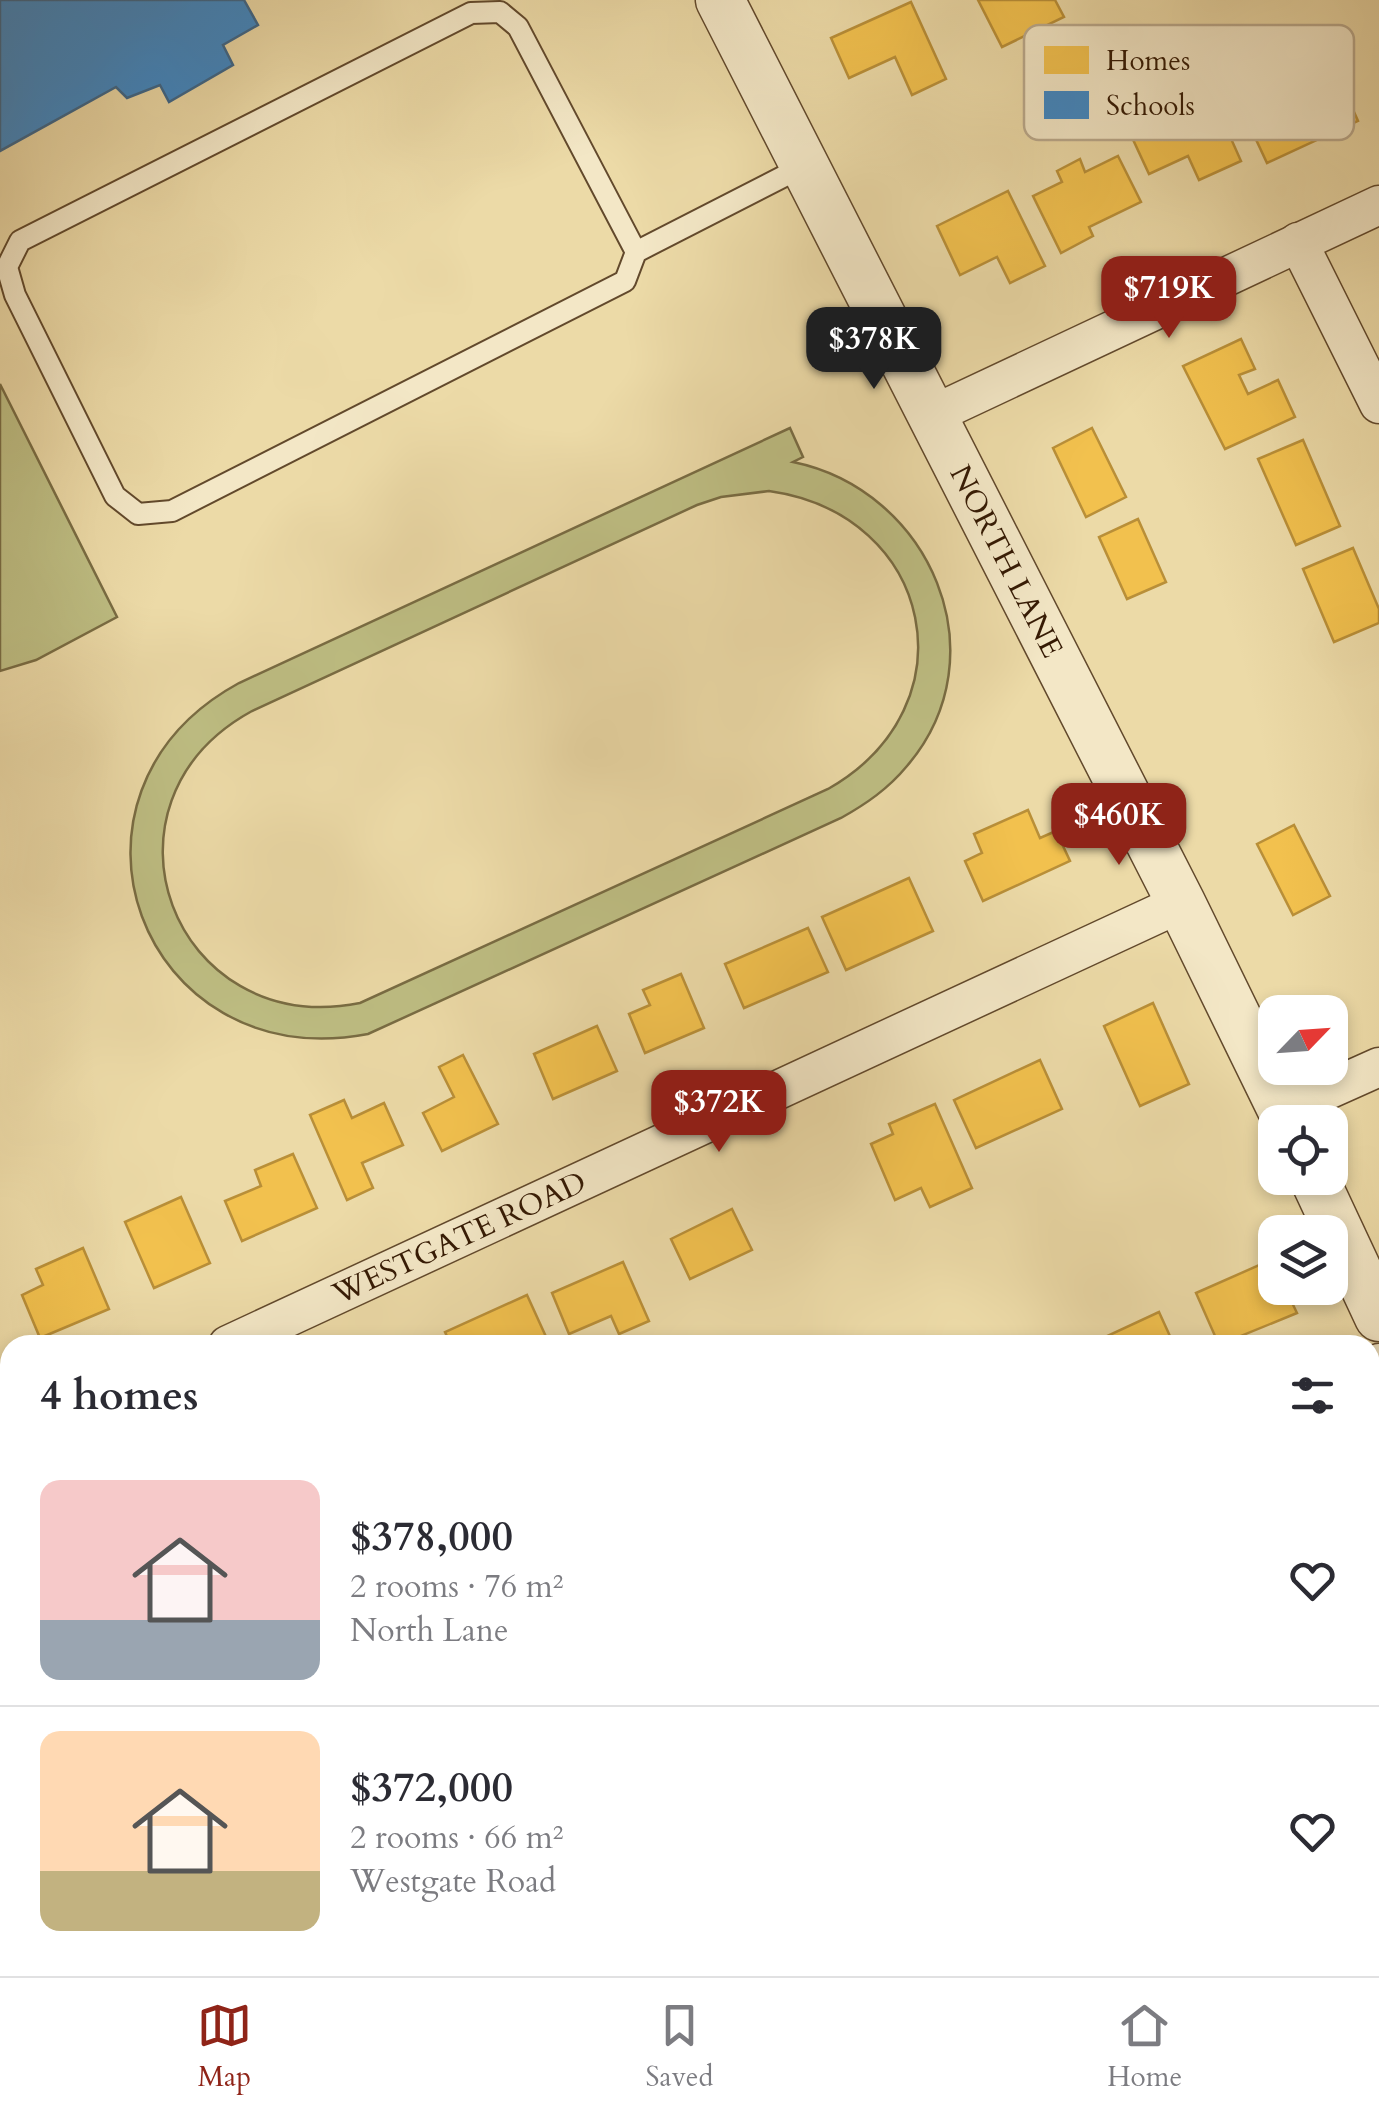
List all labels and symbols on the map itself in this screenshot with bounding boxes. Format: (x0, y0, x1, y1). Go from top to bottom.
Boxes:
legend (1024, 25, 1354, 140)
text: Homes (1106, 42, 1190, 80)
text: Schools (1106, 87, 1195, 125)
pin: $719K (1099, 256, 1239, 341)
pin: $378K (804, 307, 944, 392)
street label: NORTH LANE (940, 458, 1072, 665)
pin: $460K (1049, 783, 1189, 868)
north arrow (1258, 995, 1348, 1085)
pin: $372K (649, 1070, 789, 1155)
street label: WESTGATE ROAD (325, 1162, 593, 1315)

